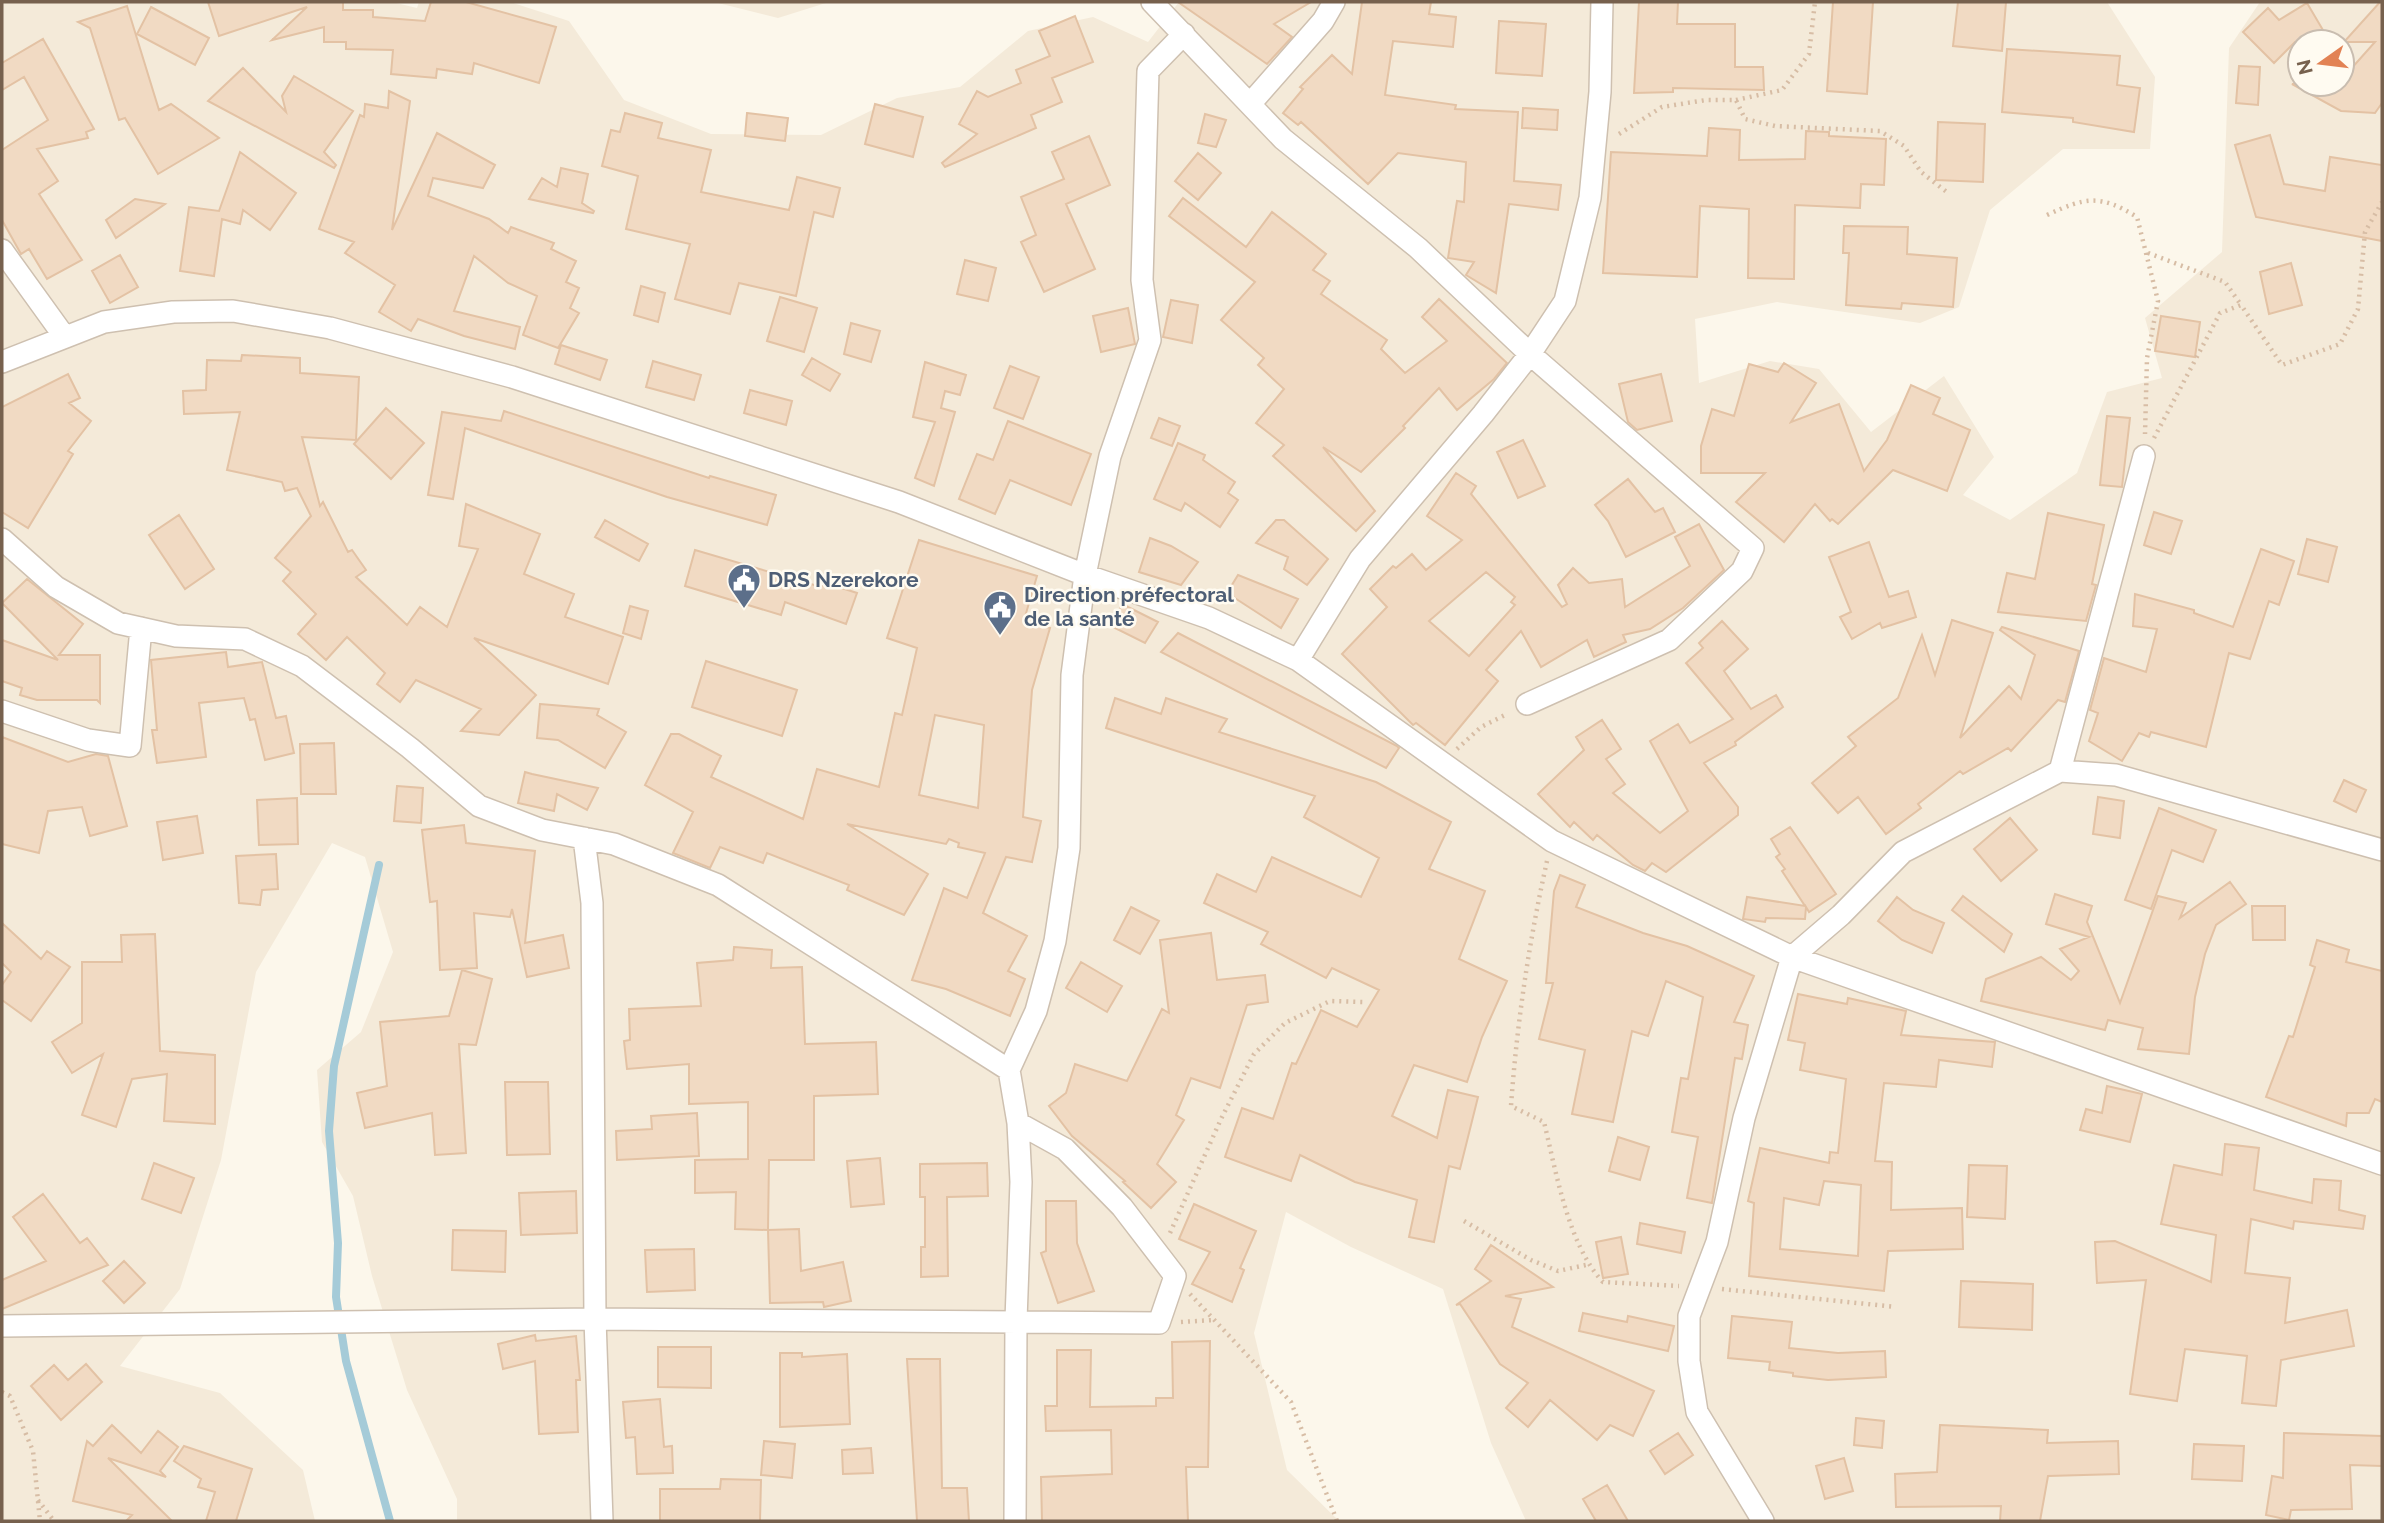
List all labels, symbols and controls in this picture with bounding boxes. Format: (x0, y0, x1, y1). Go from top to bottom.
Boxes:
north arrow (2286, 28, 2356, 98)
text: N (2292, 57, 2317, 77)
public building icon: DRS Nzerekore (725, 561, 763, 610)
place label: DRS Nzerekore (768, 567, 919, 592)
place label: Direction préfectoral de la santé (1024, 582, 1234, 631)
public building icon: Direction préfectoral de la santé (981, 588, 1019, 637)

